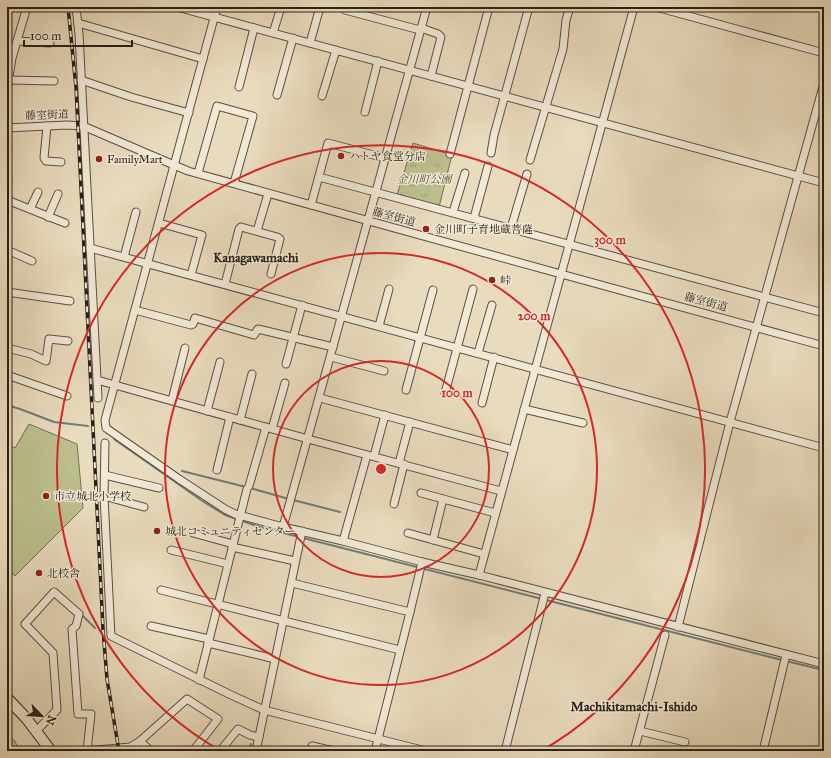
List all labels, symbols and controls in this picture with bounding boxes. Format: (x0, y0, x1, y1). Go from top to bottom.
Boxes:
scale bar (24, 22, 132, 48)
text: 100 m (30, 29, 61, 43)
street label: 藤室街道 (25, 108, 69, 122)
place label: ハトヤ食堂分店 (349, 150, 426, 163)
marker: ハトヤ食堂分店 (336, 151, 346, 161)
place label: FamilyMart (107, 153, 163, 166)
marker: FamilyMart (94, 154, 104, 164)
park label: 金川町公園 (397, 173, 453, 186)
street label: 藤室街道 (371, 205, 417, 229)
place label: 金川町子育地蔵菩薩 (434, 223, 533, 236)
marker: 金川町子育地蔵菩薩 (421, 224, 431, 234)
text: 300 m (594, 233, 627, 248)
district label: Kanagawamachi (213, 250, 299, 266)
place label: 峠 (500, 274, 511, 287)
marker: 峠 (487, 275, 497, 285)
street label: 藤室街道 (683, 290, 729, 314)
text: 200 m (518, 309, 551, 323)
text: 100 m (441, 386, 474, 400)
centre of rings (374, 462, 388, 476)
place label: 市立城北小学校 (54, 490, 131, 503)
marker: 市立城北小学校 (41, 491, 51, 501)
place label: 城北コミュニティセンター (165, 525, 295, 538)
marker: 城北コミュニティセンター (152, 526, 162, 536)
place label: 北校舎 (47, 567, 80, 580)
marker: 北校舎 (34, 568, 44, 578)
north arrow (22, 696, 62, 736)
district label: Machikitamachi-Ishido (571, 699, 698, 715)
text: N (42, 713, 58, 728)

